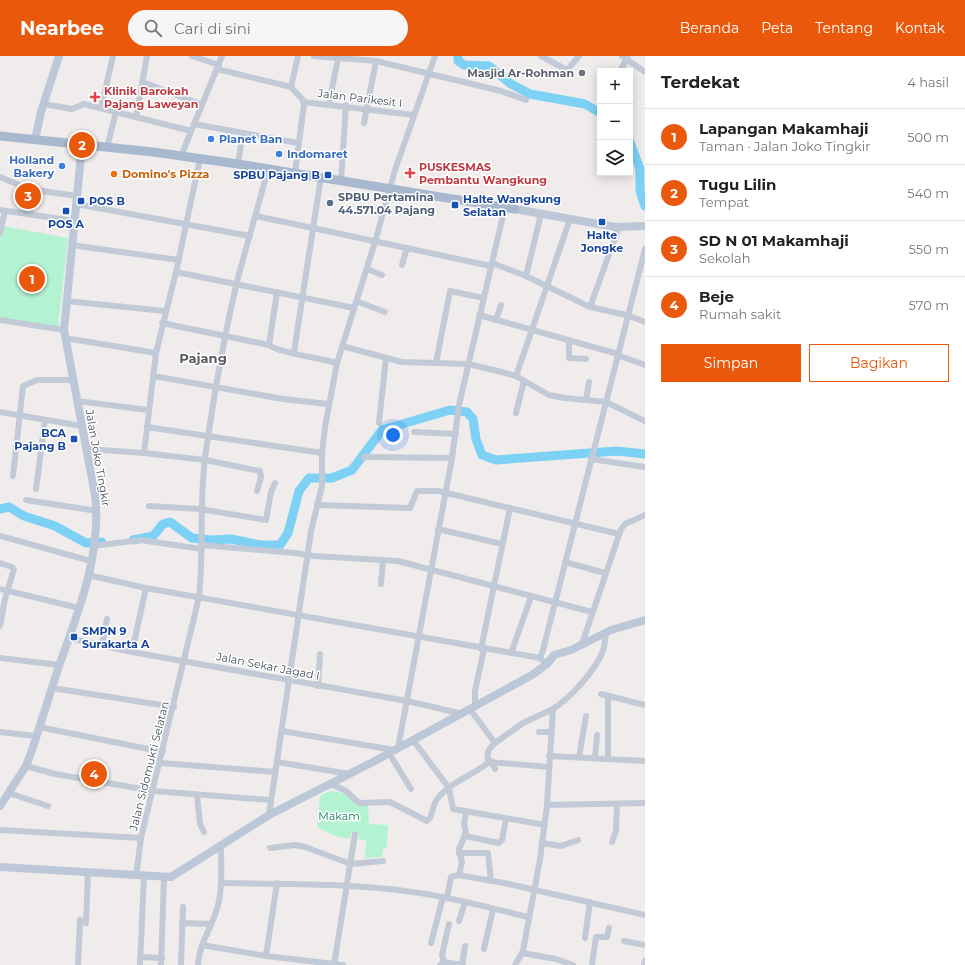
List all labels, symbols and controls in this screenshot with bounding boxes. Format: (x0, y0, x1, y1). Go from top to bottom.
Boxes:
search box (128, 10, 408, 46)
text: Nearbee (20, 17, 104, 40)
icon: search (142, 17, 164, 39)
text: Cari di sini (174, 19, 251, 38)
text: Beranda (680, 19, 739, 37)
text: Peta (761, 19, 793, 37)
text: Tentang (815, 19, 873, 37)
text: Kontak (895, 19, 945, 37)
place label: Masjid Ar-Rohman (467, 66, 574, 80)
marker: Masjid Ar-Rohman (577, 68, 587, 78)
map controls (597, 68, 633, 176)
button: + (597, 68, 633, 104)
text: Terdekat (661, 72, 740, 92)
text: 4 hasil (907, 74, 949, 90)
place label: Klinik Barokah Pajang Laweyan (104, 84, 198, 111)
street label: Jalan Parikesit I (316, 86, 403, 110)
marker: Klinik Barokah Pajang Laweyan (89, 91, 101, 103)
button: − (597, 104, 633, 140)
text: Lapangan Makamhaji (699, 119, 869, 138)
text: 1 (671, 129, 677, 145)
text: 500 m (907, 129, 949, 145)
pin: 2 (69, 130, 95, 160)
place label: Planet Ban (219, 132, 282, 146)
marker: Planet Ban (206, 134, 216, 144)
text: Taman · Jalan Joko Tingkir (699, 138, 871, 154)
button: layers (597, 140, 633, 176)
place label: Indomaret (287, 147, 348, 161)
marker: Indomaret (274, 149, 284, 159)
place label: Holland Bakery (9, 153, 54, 180)
place label: PUSKESMAS Pembantu Wangkung (419, 160, 547, 187)
marker: Holland Bakery (57, 161, 67, 171)
place label: Domino's Pizza (122, 167, 210, 181)
marker: PUSKESMAS Pembantu Wangkung (404, 167, 416, 179)
place label: SPBU Pajang B (233, 168, 320, 182)
marker: Domino's Pizza (109, 169, 119, 179)
marker: SPBU Pajang B (323, 170, 333, 180)
text: Tugu Lilin (699, 175, 776, 194)
pin: 3 (15, 181, 41, 211)
text: 2 (670, 185, 678, 201)
text: 540 m (907, 185, 949, 201)
place label: SPBU Pertamina 44.571.04 Pajang (338, 190, 435, 217)
place label: Halte Wangkung Selatan (463, 192, 561, 219)
place label: POS B (89, 194, 125, 208)
text: Tempat (699, 194, 749, 210)
marker: POS B (76, 196, 86, 206)
marker: SPBU Pertamina 44.571.04 Pajang (325, 198, 335, 208)
marker: Halte Wangkung Selatan (450, 200, 460, 210)
marker: POS A (61, 206, 71, 216)
place label: POS A (48, 217, 85, 231)
marker: Halte Jongke (597, 217, 607, 227)
place label: Halte Jongke (580, 228, 623, 255)
text: SD N 01 Makamhaji (699, 231, 849, 250)
text: 3 (670, 241, 678, 257)
text: 550 m (909, 241, 949, 257)
text: Sekolah (699, 250, 750, 266)
pin: 1 (19, 264, 45, 294)
text: Beje (699, 287, 734, 306)
text: 4 (670, 297, 678, 313)
text: 570 m (909, 297, 949, 313)
text: Rumah sakit (699, 306, 781, 322)
button: Simpan (661, 344, 801, 382)
button: Bagikan (809, 344, 949, 382)
district label: Pajang (179, 350, 227, 366)
street label: Jalan Joko Tingkir (82, 407, 113, 508)
your location (383, 425, 403, 445)
place label: BCA Pajang B (14, 426, 67, 453)
marker: BCA Pajang B (69, 434, 79, 444)
place label: SMPN 9 Surakarta A (82, 624, 150, 651)
marker: SMPN 9 Surakarta A (69, 632, 79, 642)
street label: Jalan Sekar Jagad I (214, 649, 321, 683)
street label: Jalan Sidomukti Selatan (126, 700, 172, 833)
pin: 4 (81, 759, 107, 789)
park label: Makam (318, 809, 360, 823)

